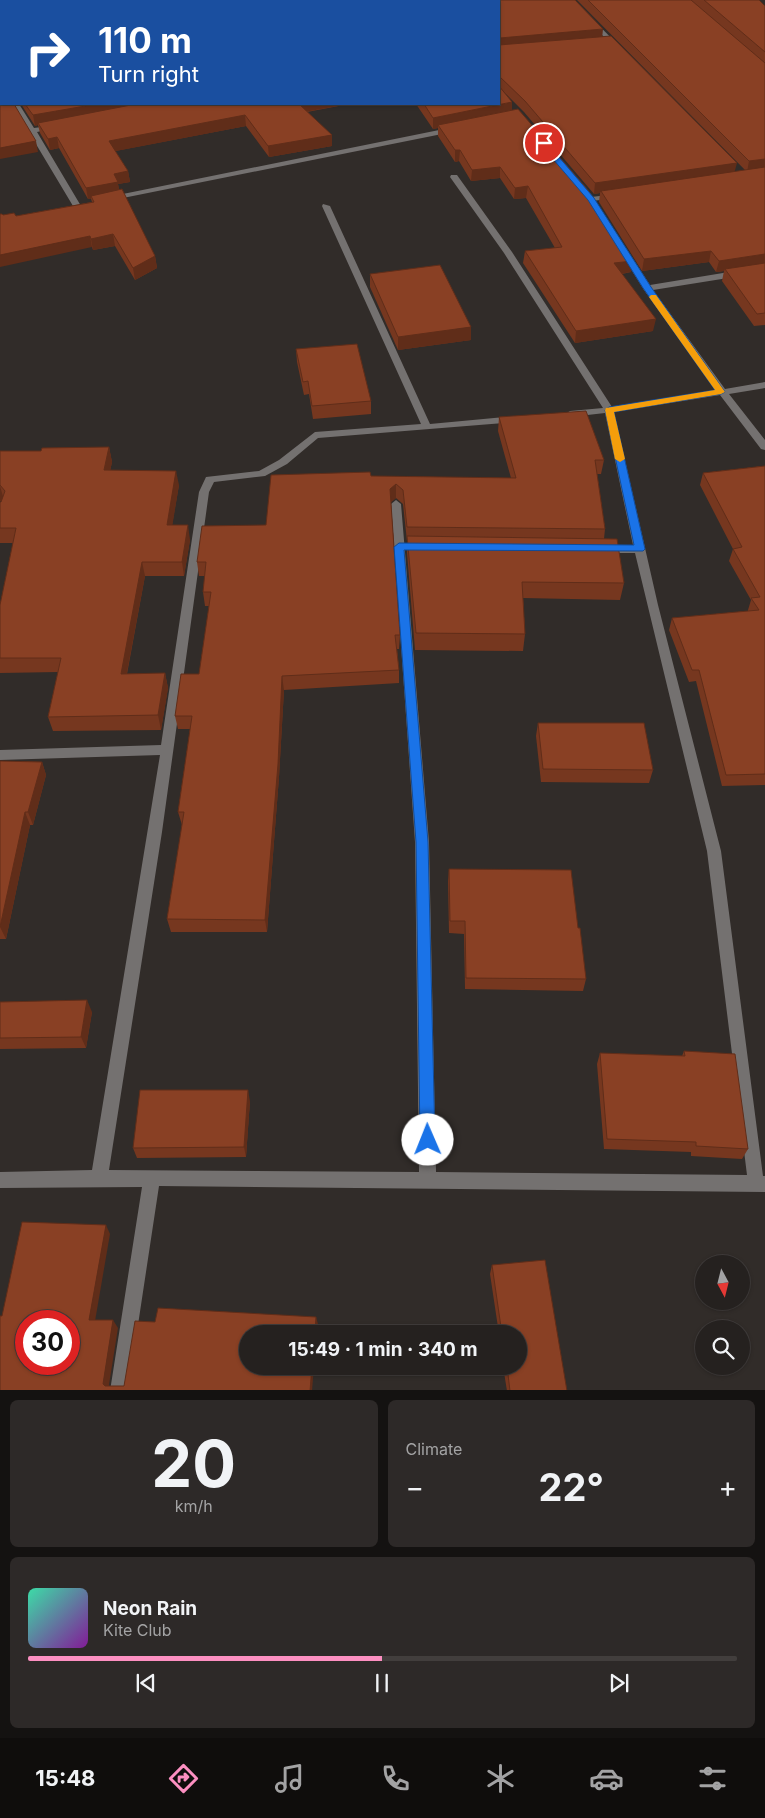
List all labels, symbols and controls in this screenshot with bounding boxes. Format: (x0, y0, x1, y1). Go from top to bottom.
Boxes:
text: 110 m (98, 19, 192, 61)
icon: right (15, 20, 80, 85)
text: Turn right (98, 61, 199, 87)
pin (523, 122, 565, 164)
icon: arrive (530, 129, 558, 157)
position arrow (401, 1113, 453, 1165)
north arrow (695, 1255, 750, 1310)
map controls (695, 1255, 750, 1375)
speed limit sign: 30 (15, 1310, 80, 1375)
button: search (695, 1320, 750, 1375)
text: 15:49 · 1 min · 340 m (288, 1338, 478, 1361)
text: 20 (151, 1424, 236, 1503)
text: Climate (406, 1439, 462, 1459)
text: 22° (539, 1464, 604, 1510)
text: − (406, 1470, 424, 1504)
text: + (718, 1470, 737, 1504)
text: km/h (175, 1496, 213, 1516)
text: Neon Rain (103, 1597, 197, 1620)
text: Kite Club (103, 1620, 172, 1640)
icon: previous (132, 1669, 160, 1697)
icon: pause (368, 1669, 396, 1697)
icon: next (605, 1669, 633, 1697)
icon: directions (166, 1761, 201, 1796)
icon: music (272, 1761, 307, 1796)
icon: phone (378, 1761, 413, 1796)
icon: climate (483, 1761, 518, 1796)
icon: car (589, 1761, 624, 1796)
icon: filters (695, 1761, 730, 1796)
text: 15:48 (35, 1765, 95, 1791)

